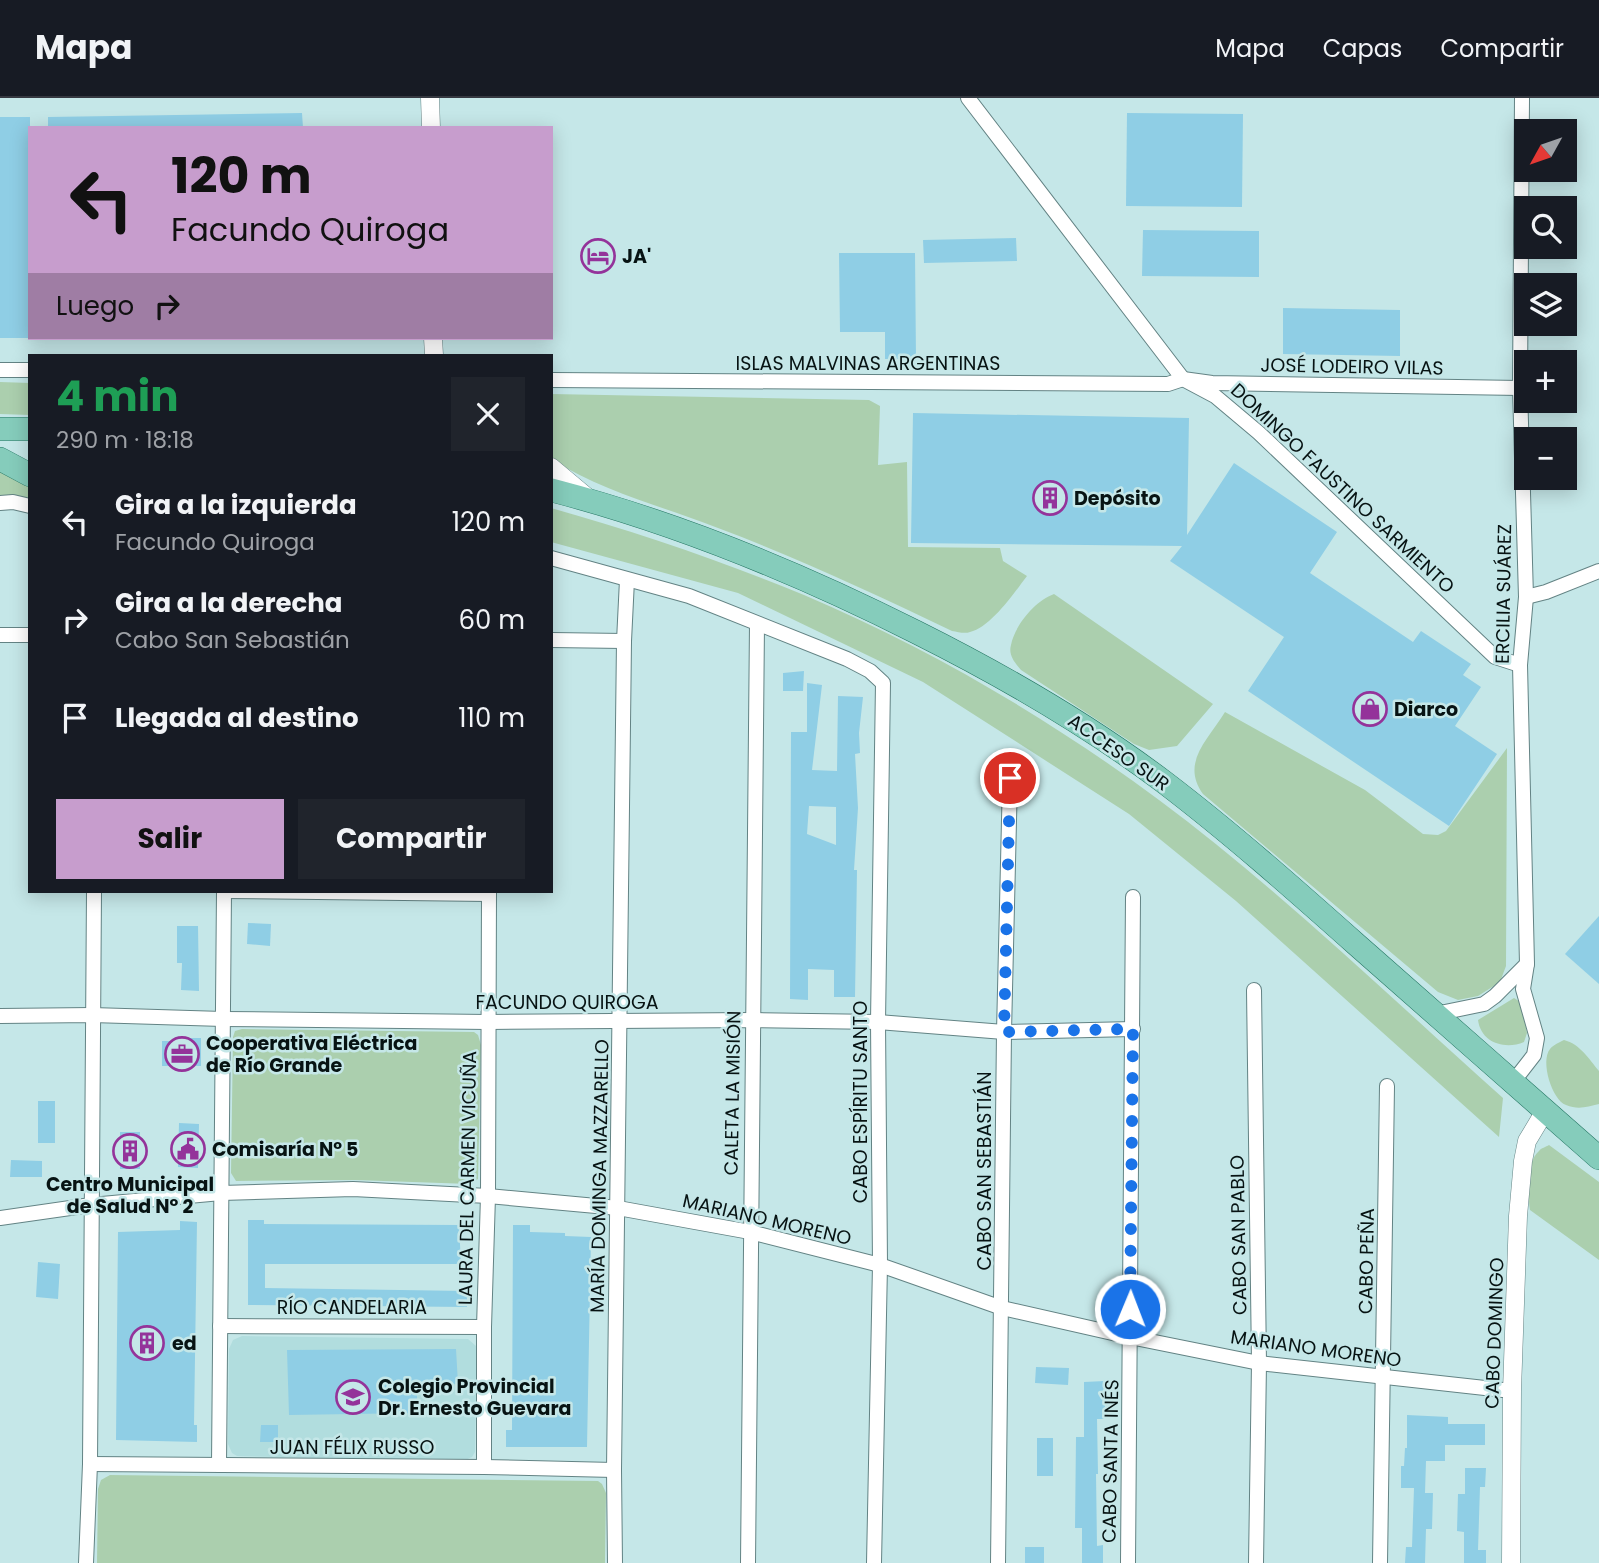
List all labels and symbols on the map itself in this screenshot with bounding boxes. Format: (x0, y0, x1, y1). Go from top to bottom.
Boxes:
north arrow (1514, 119, 1577, 182)
hotel icon: JA' (579, 237, 617, 275)
place label: JA' (622, 243, 651, 270)
street label: ISLAS MALVINAS ARGENTINAS (736, 350, 1000, 377)
street label: JOSÉ LODEIRO VILAS (1260, 351, 1444, 382)
street label: DOMINGO FAUSTINO SARMIENTO (1225, 377, 1461, 600)
building icon: Depósito (1031, 479, 1069, 517)
place label: Depósito (1074, 485, 1161, 512)
street label: ERCILIA SUÁREZ (1489, 524, 1518, 664)
shop icon: Diarco (1351, 690, 1389, 728)
place label: Diarco (1394, 696, 1458, 723)
street label: ACCESO SUR (1062, 707, 1175, 797)
pin (980, 748, 1040, 808)
street label: FACUNDO QUIROGA (475, 989, 659, 1016)
street label: CABO ESPÍRITU SANTO (847, 1001, 874, 1203)
street label: CALETA LA MISIÓN (718, 1010, 747, 1176)
place label: Cooperativa Eléctrica de Río Grande (206, 1030, 417, 1079)
office icon: Cooperativa Eléctrica de Río Grande (163, 1035, 201, 1073)
street label: MARÍA DOMINGA MAZZARELLO (584, 1039, 615, 1313)
street label: LAURA DEL CARMEN VICUÑA (452, 1050, 483, 1305)
street label: CABO SAN SEBASTIÁN (971, 1071, 998, 1271)
public building icon: Comisaría N° 5 (169, 1130, 207, 1168)
building icon: Centro Municipal de Salud N° 2 (111, 1132, 149, 1170)
place label: Comisaría N° 5 (212, 1136, 358, 1163)
street label: CABO SAN PABLO (1224, 1155, 1253, 1315)
place label: Centro Municipal de Salud N° 2 (46, 1171, 214, 1220)
street label: MARIANO MORENO (680, 1187, 854, 1252)
street label: CABO PEÑA (1352, 1208, 1381, 1314)
street label: CABO DOMINGO (1478, 1257, 1511, 1409)
position arrow (1093, 1272, 1167, 1346)
street label: RÍO CANDELARIA (277, 1294, 427, 1321)
street label: MARIANO MORENO (1229, 1323, 1403, 1374)
building icon: ed (128, 1324, 166, 1362)
place label: ed (172, 1330, 197, 1357)
place label: Colegio Provincial Dr. Ernesto Guevara (378, 1373, 572, 1422)
school or university icon: Colegio Provincial Dr. Ernesto Guevara (334, 1378, 372, 1416)
street label: CABO SANTA INÉS (1096, 1379, 1125, 1543)
street label: JUAN FÉLIX RUSSO (270, 1434, 434, 1461)

